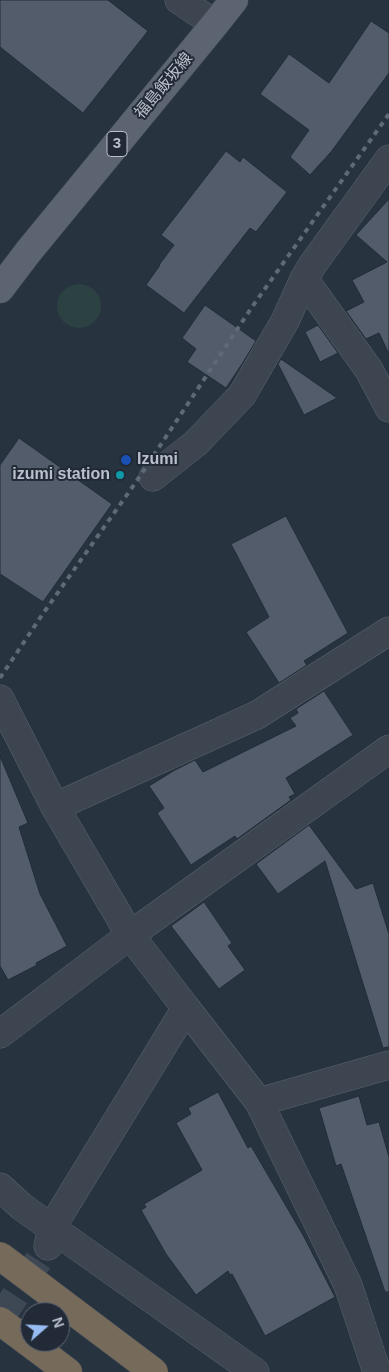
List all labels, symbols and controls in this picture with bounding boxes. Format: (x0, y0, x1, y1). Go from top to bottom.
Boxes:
street label: 福島飯坂線 (131, 49, 197, 123)
road number: 3 (107, 132, 127, 156)
place label: Izumi (137, 450, 178, 470)
marker: Izumi (119, 453, 133, 467)
place label: izumi station (12, 465, 110, 485)
marker: izumi station (114, 469, 126, 481)
north arrow (20, 1302, 70, 1352)
text: N (49, 1315, 67, 1330)

